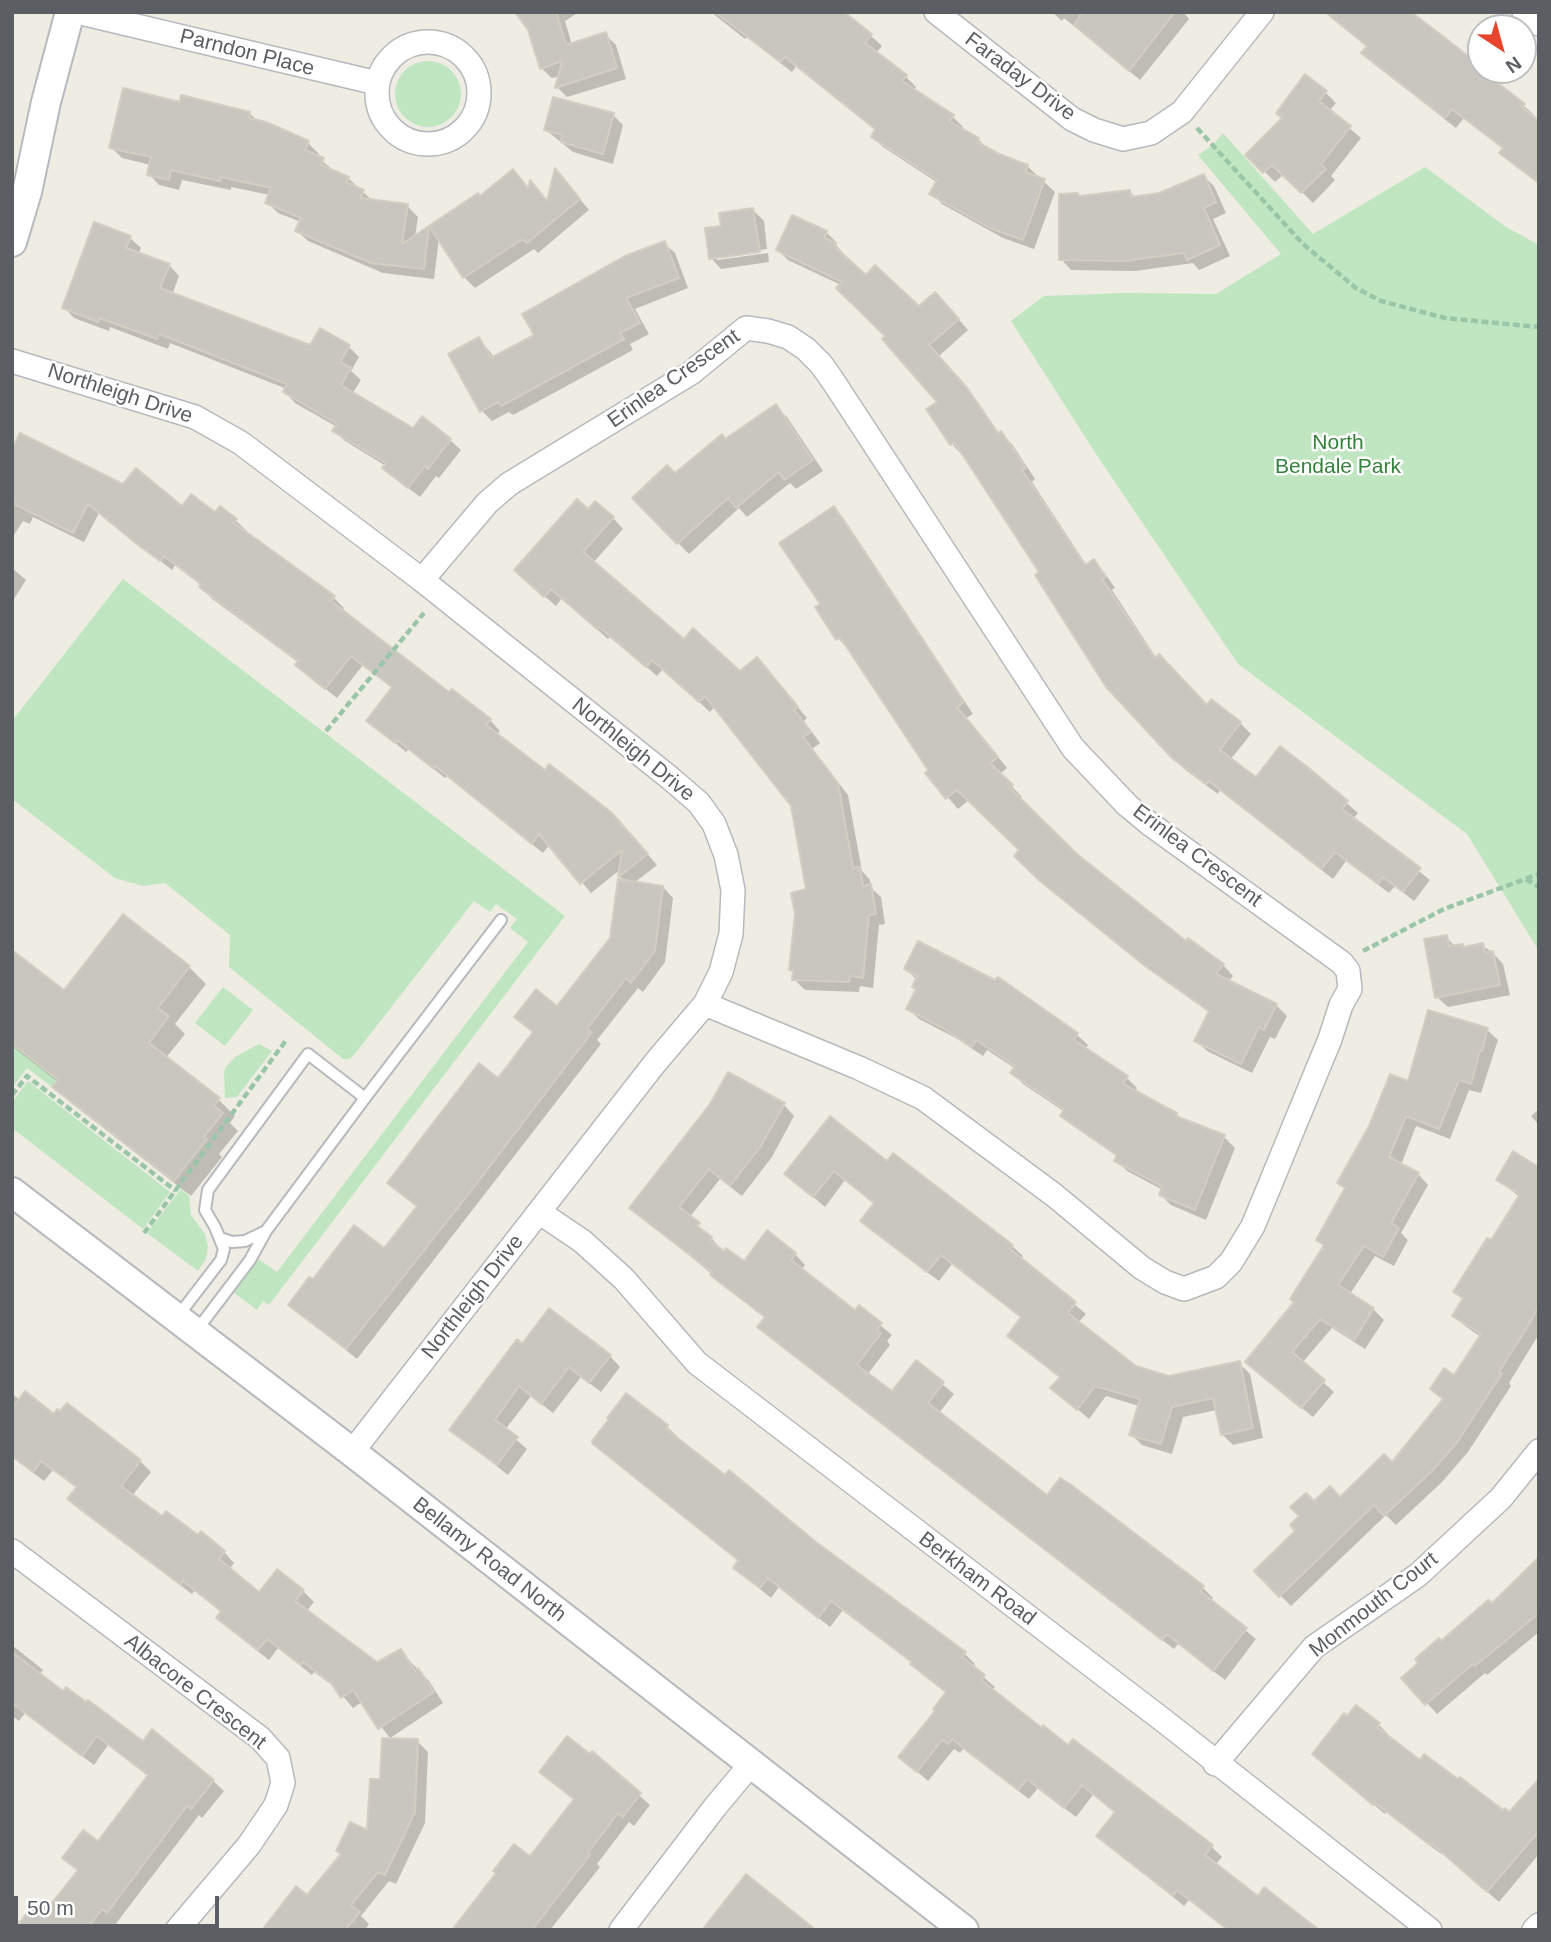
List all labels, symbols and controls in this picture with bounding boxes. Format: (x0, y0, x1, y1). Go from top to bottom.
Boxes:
north arrow (1467, 14, 1537, 84)
street label: Parndon Place (177, 24, 317, 82)
street label: Faraday Drive (960, 27, 1080, 127)
text: N (1502, 52, 1525, 77)
street label: Erinlea Crescent (603, 324, 745, 434)
street label: Northleigh Drive (45, 359, 195, 429)
park label: North Bendale Park (1275, 430, 1401, 480)
street label: Northleigh Drive (567, 693, 699, 807)
street label: Erinlea Crescent (1127, 799, 1267, 913)
street label: Northleigh Drive (417, 1230, 529, 1364)
street label: Bellamy Road North (407, 1492, 571, 1628)
street label: Berkham Road (913, 1527, 1041, 1631)
street label: Monmouth Court (1305, 1547, 1443, 1663)
street label: Albacore Crescent (119, 1629, 271, 1755)
scale bar (18, 1882, 222, 1926)
text: 50 m (27, 1896, 74, 1919)

